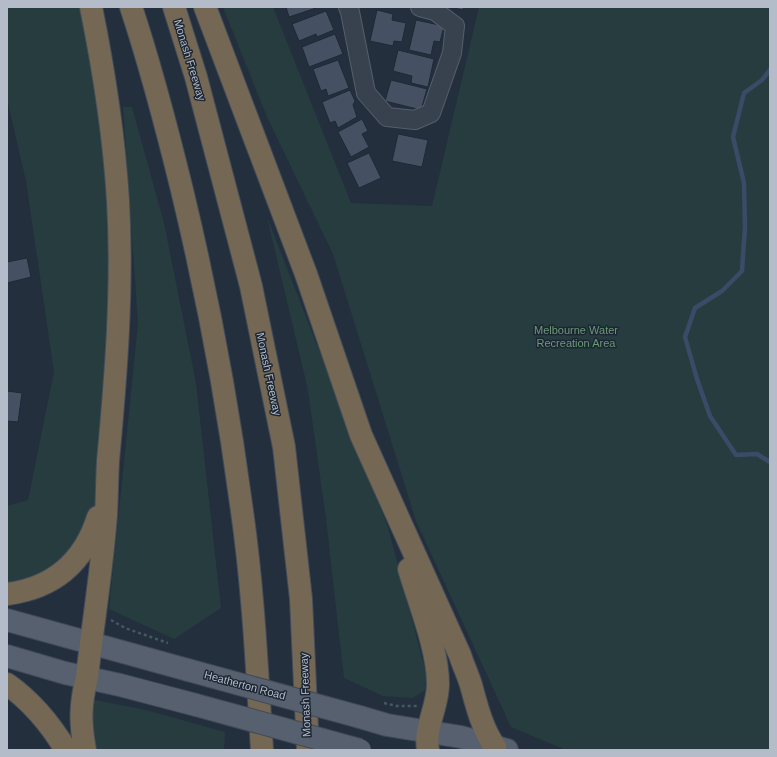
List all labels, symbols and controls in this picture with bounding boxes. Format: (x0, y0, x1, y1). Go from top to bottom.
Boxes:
street label: Monash Freeway (172, 18, 208, 103)
park label: Melbourne Water Recreation Area (534, 324, 618, 349)
street label: Monash Freeway (254, 331, 284, 417)
street label: Monash Freeway (298, 652, 312, 737)
street label: Heatherton Road (203, 668, 287, 702)

